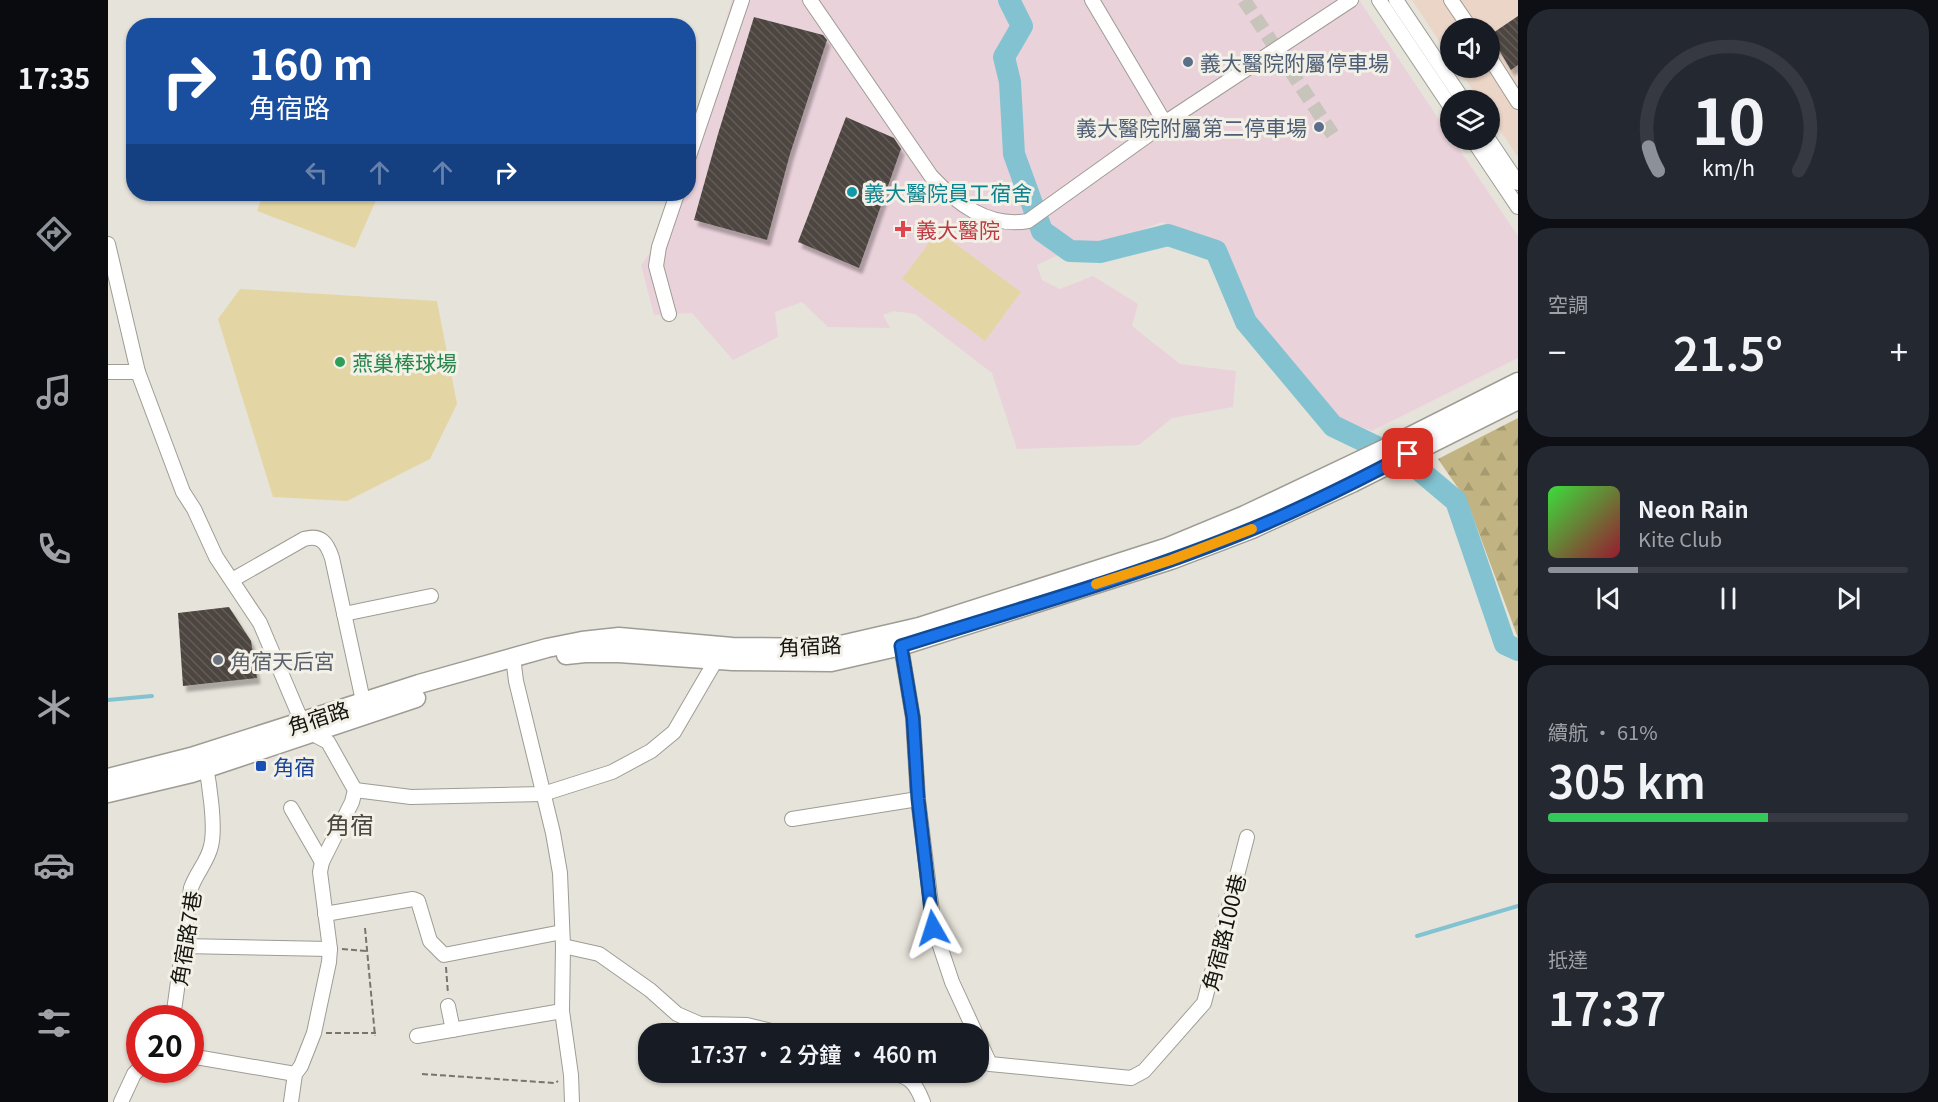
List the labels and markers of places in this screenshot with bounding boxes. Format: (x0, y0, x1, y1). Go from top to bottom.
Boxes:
place label: 義大醫院附屬停車場 (1200, 47, 1389, 77)
marker: 義大醫院附屬停車場 (1181, 55, 1195, 69)
place label: 義大醫院附屬第二停車場 (1076, 112, 1307, 142)
marker: 義大醫院附屬第二停車場 (1312, 120, 1326, 134)
place label: 義大醫院員工宿舍 (864, 177, 1032, 207)
marker: 義大醫院員工宿舍 (845, 185, 859, 199)
place label: 義大醫院 (916, 214, 1000, 244)
marker: 義大醫院 (894, 220, 912, 238)
place label: 燕巢棒球場 (352, 347, 457, 377)
marker: 燕巢棒球場 (333, 355, 347, 369)
pin (1382, 428, 1433, 479)
place label: 角宿天后宮 (230, 645, 335, 675)
marker: 角宿天后宮 (211, 653, 225, 667)
place label: 角宿 (273, 751, 315, 781)
marker: 角宿 (254, 759, 268, 773)

